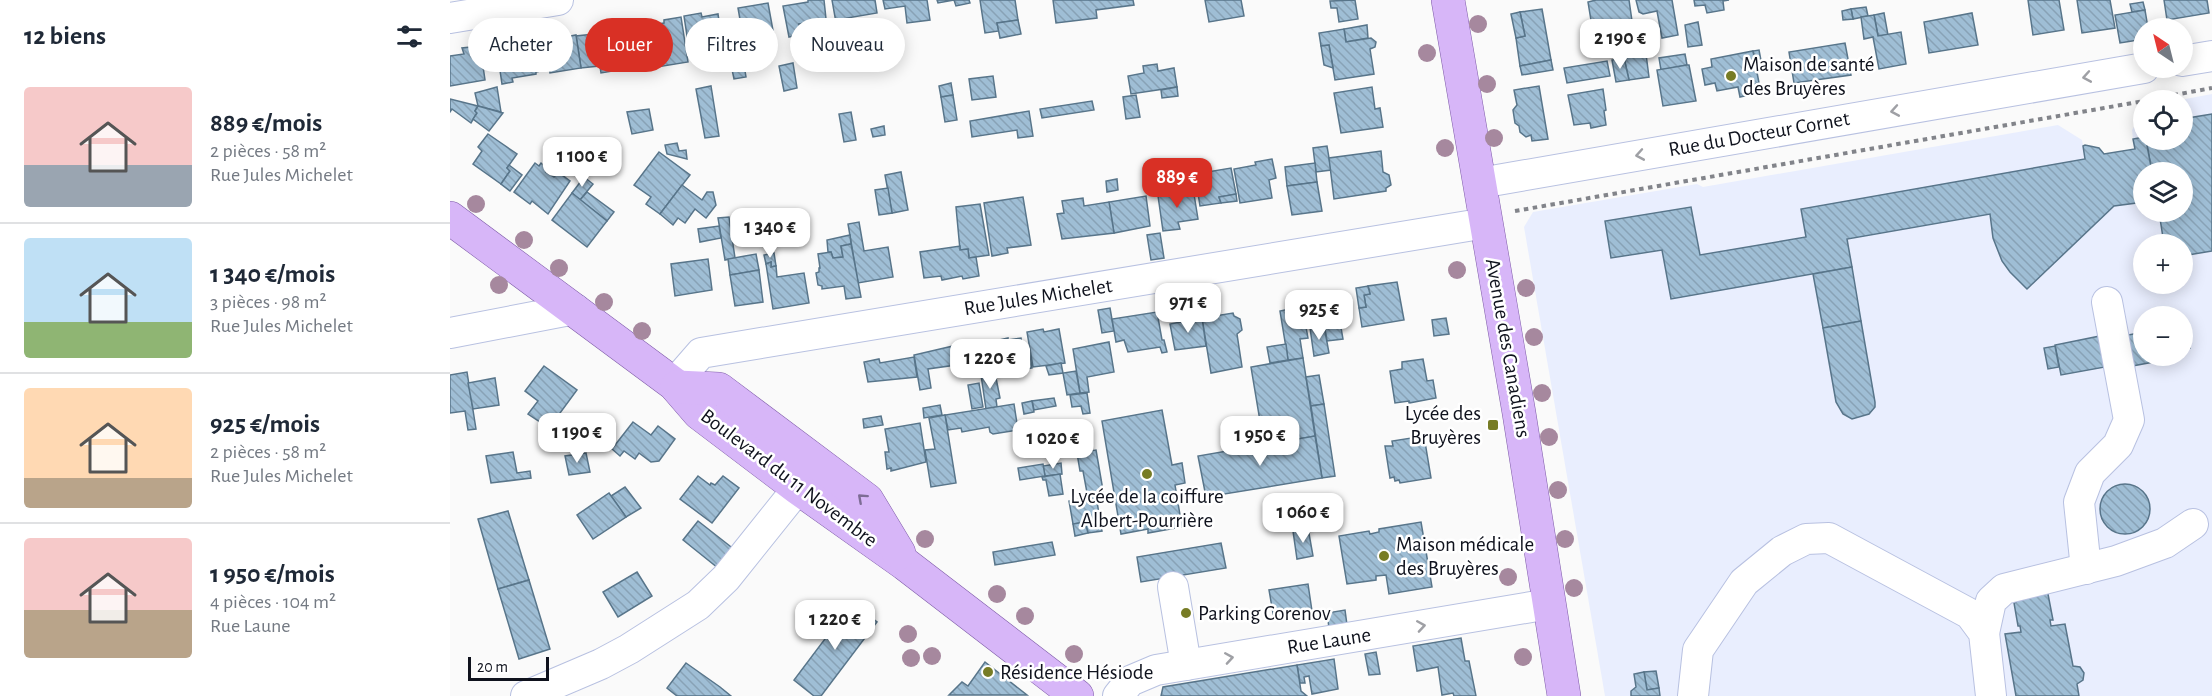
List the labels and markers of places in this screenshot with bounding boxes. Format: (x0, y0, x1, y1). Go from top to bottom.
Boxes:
pin: 2 190 € (1565, 19, 1675, 70)
place label: Maison de santé des Bruyères (1743, 54, 1875, 99)
marker: Maison de santé des Bruyères (1724, 69, 1738, 83)
pin: 1 100 € (527, 137, 637, 188)
pin: 889 € (1135, 158, 1219, 209)
pin: 1 340 € (715, 208, 825, 259)
pin: 971 € (1146, 283, 1230, 334)
pin: 925 € (1277, 290, 1361, 341)
pin: 1 220 € (935, 339, 1045, 390)
place label: Lycée des Bruyères (1405, 403, 1481, 448)
pin: 1 190 € (522, 413, 632, 464)
pin: 1 950 € (1205, 416, 1315, 467)
marker: Lycée des Bruyères (1486, 418, 1500, 432)
pin: 1 020 € (998, 419, 1108, 470)
marker: Lycée de la coiffure Albert-Pourrière (1140, 467, 1154, 481)
place label: Lycée de la coiffure Albert-Pourrière (1070, 486, 1224, 531)
pin: 1 060 € (1248, 493, 1358, 544)
place label: Maison médicale des Bruyères (1396, 534, 1534, 579)
marker: Maison médicale des Bruyères (1377, 549, 1391, 563)
pin: 1 220 € (780, 600, 890, 651)
place label: Parking Corenov (1198, 603, 1331, 624)
marker: Parking Corenov (1179, 606, 1193, 620)
place label: Résidence Hésiode (1000, 662, 1153, 683)
marker: Résidence Hésiode (981, 665, 995, 679)

